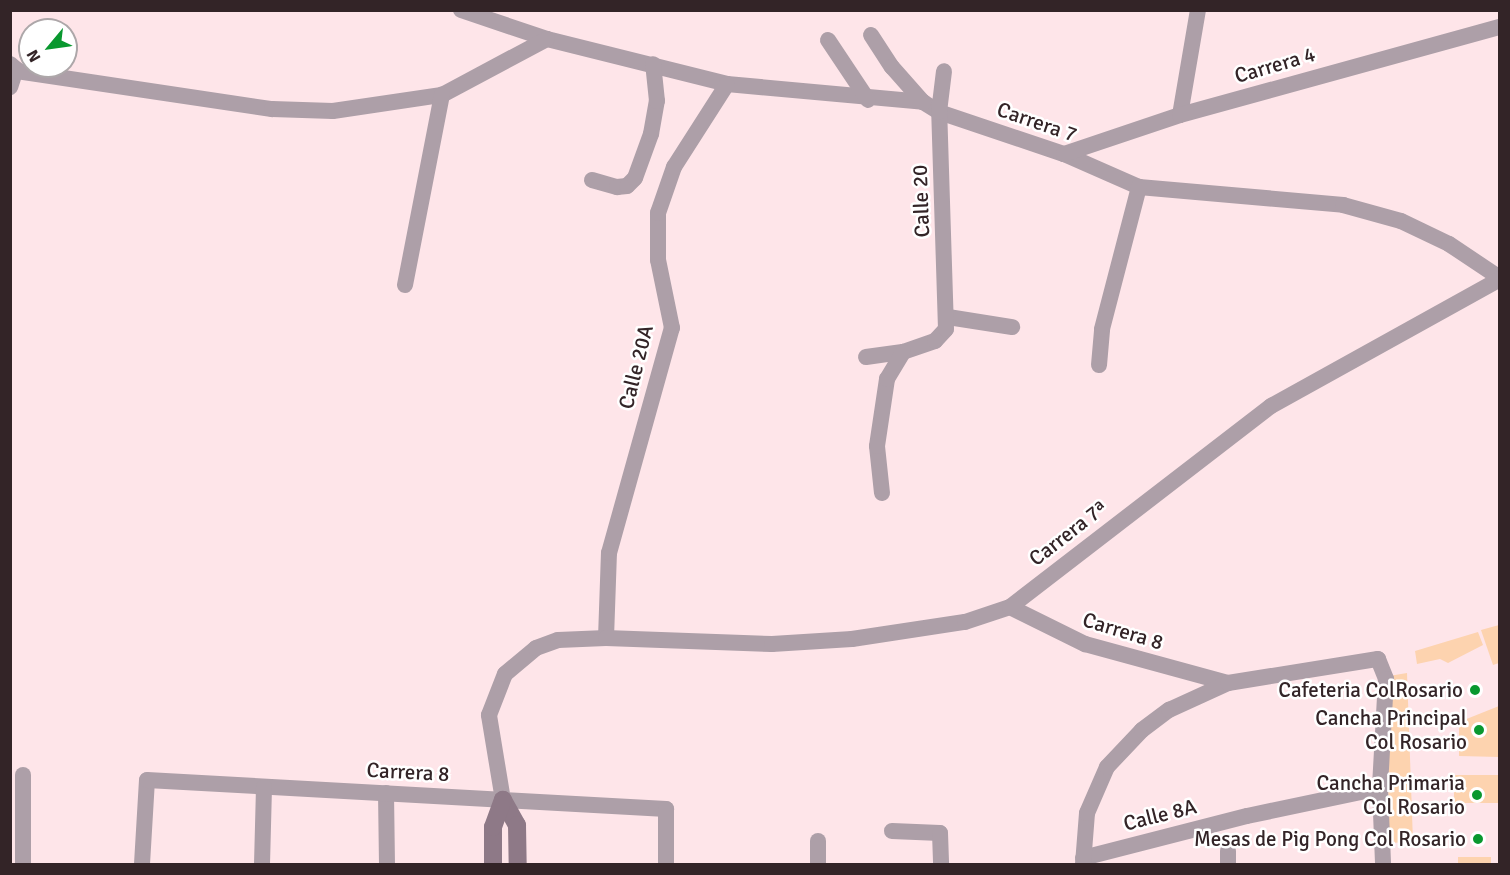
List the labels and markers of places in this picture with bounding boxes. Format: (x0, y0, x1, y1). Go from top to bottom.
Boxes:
place label: Cafeteria ColRosario (1278, 677, 1463, 703)
marker: Cafeteria ColRosario (1468, 683, 1482, 697)
place label: Cancha Principal Col Rosario (1315, 705, 1467, 755)
marker: Cancha Principal Col Rosario (1472, 723, 1486, 737)
place label: Cancha Primaria Col Rosario (1317, 770, 1465, 820)
marker: Cancha Primaria Col Rosario (1470, 788, 1484, 802)
place label: Mesas de Pig Pong Col Rosario (1194, 826, 1466, 852)
marker: Mesas de Pig Pong Col Rosario (1471, 832, 1485, 846)

